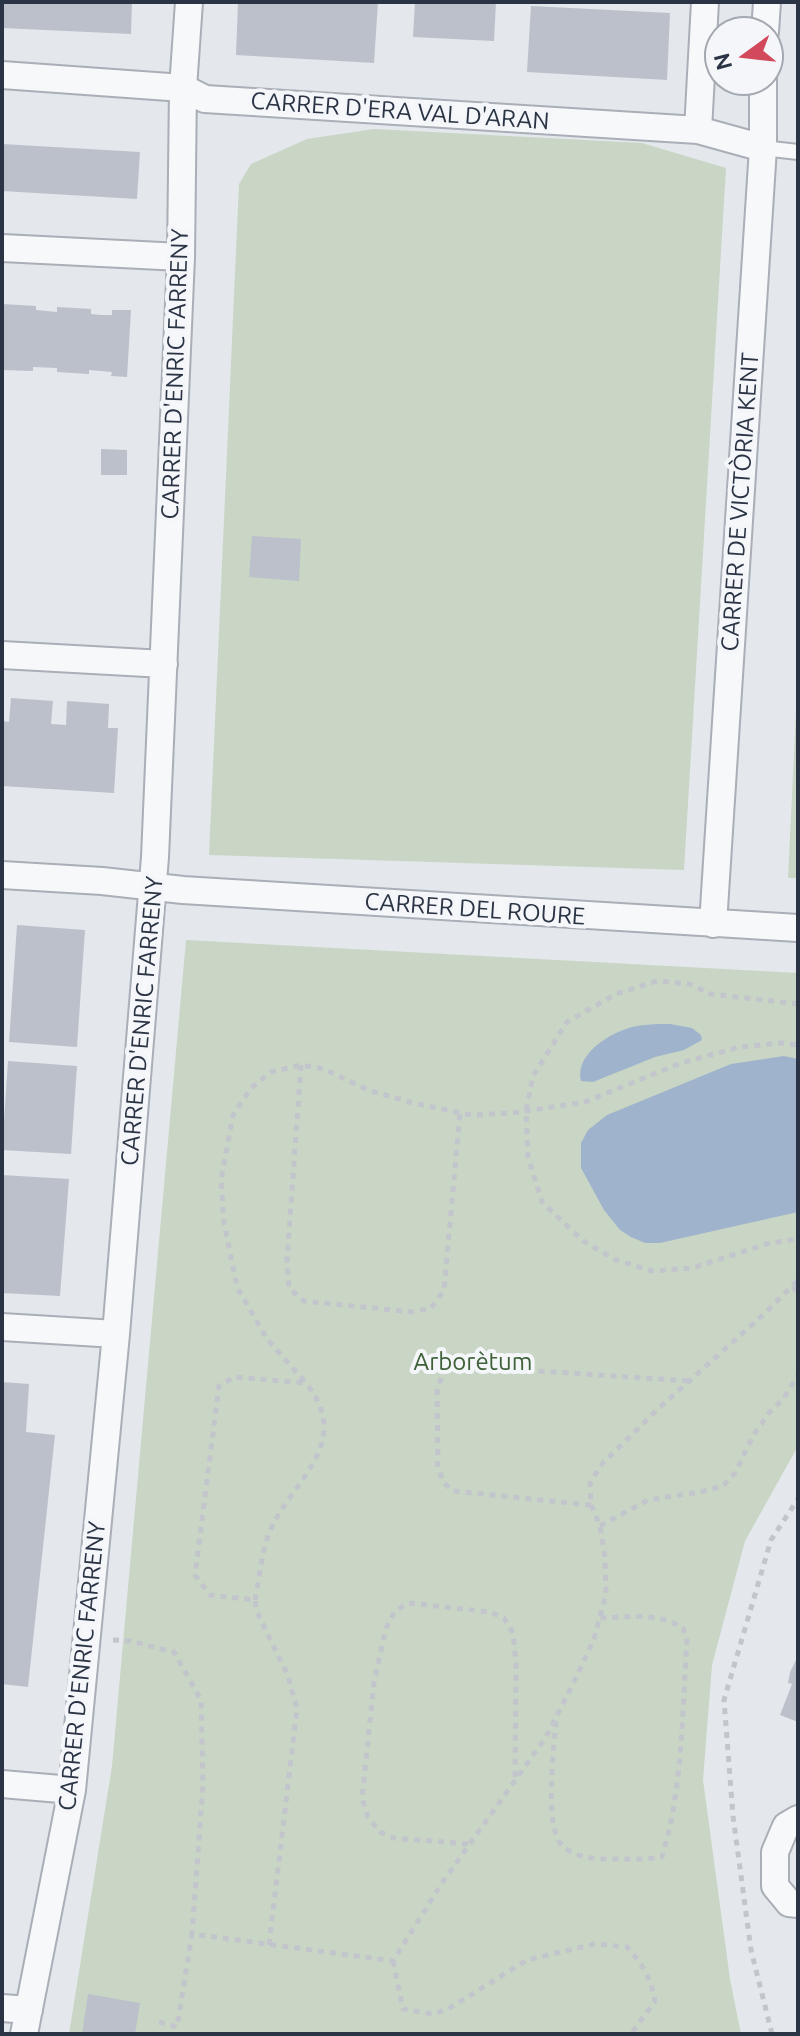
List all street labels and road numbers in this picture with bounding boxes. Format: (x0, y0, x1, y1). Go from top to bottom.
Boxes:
street label: CARRER D'ERA VAL D'ARAN (250, 86, 550, 136)
street label: CARRER D'ENRIC FARRENY (156, 228, 194, 520)
street label: CARRER DE VICTÒRIA KENT (715, 352, 765, 652)
street label: CARRER D'ENRIC FARRENY (115, 875, 169, 1167)
street label: CARRER DEL ROURE (364, 887, 586, 931)
street label: CARRER D'ENRIC FARRENY (52, 1520, 112, 1812)

